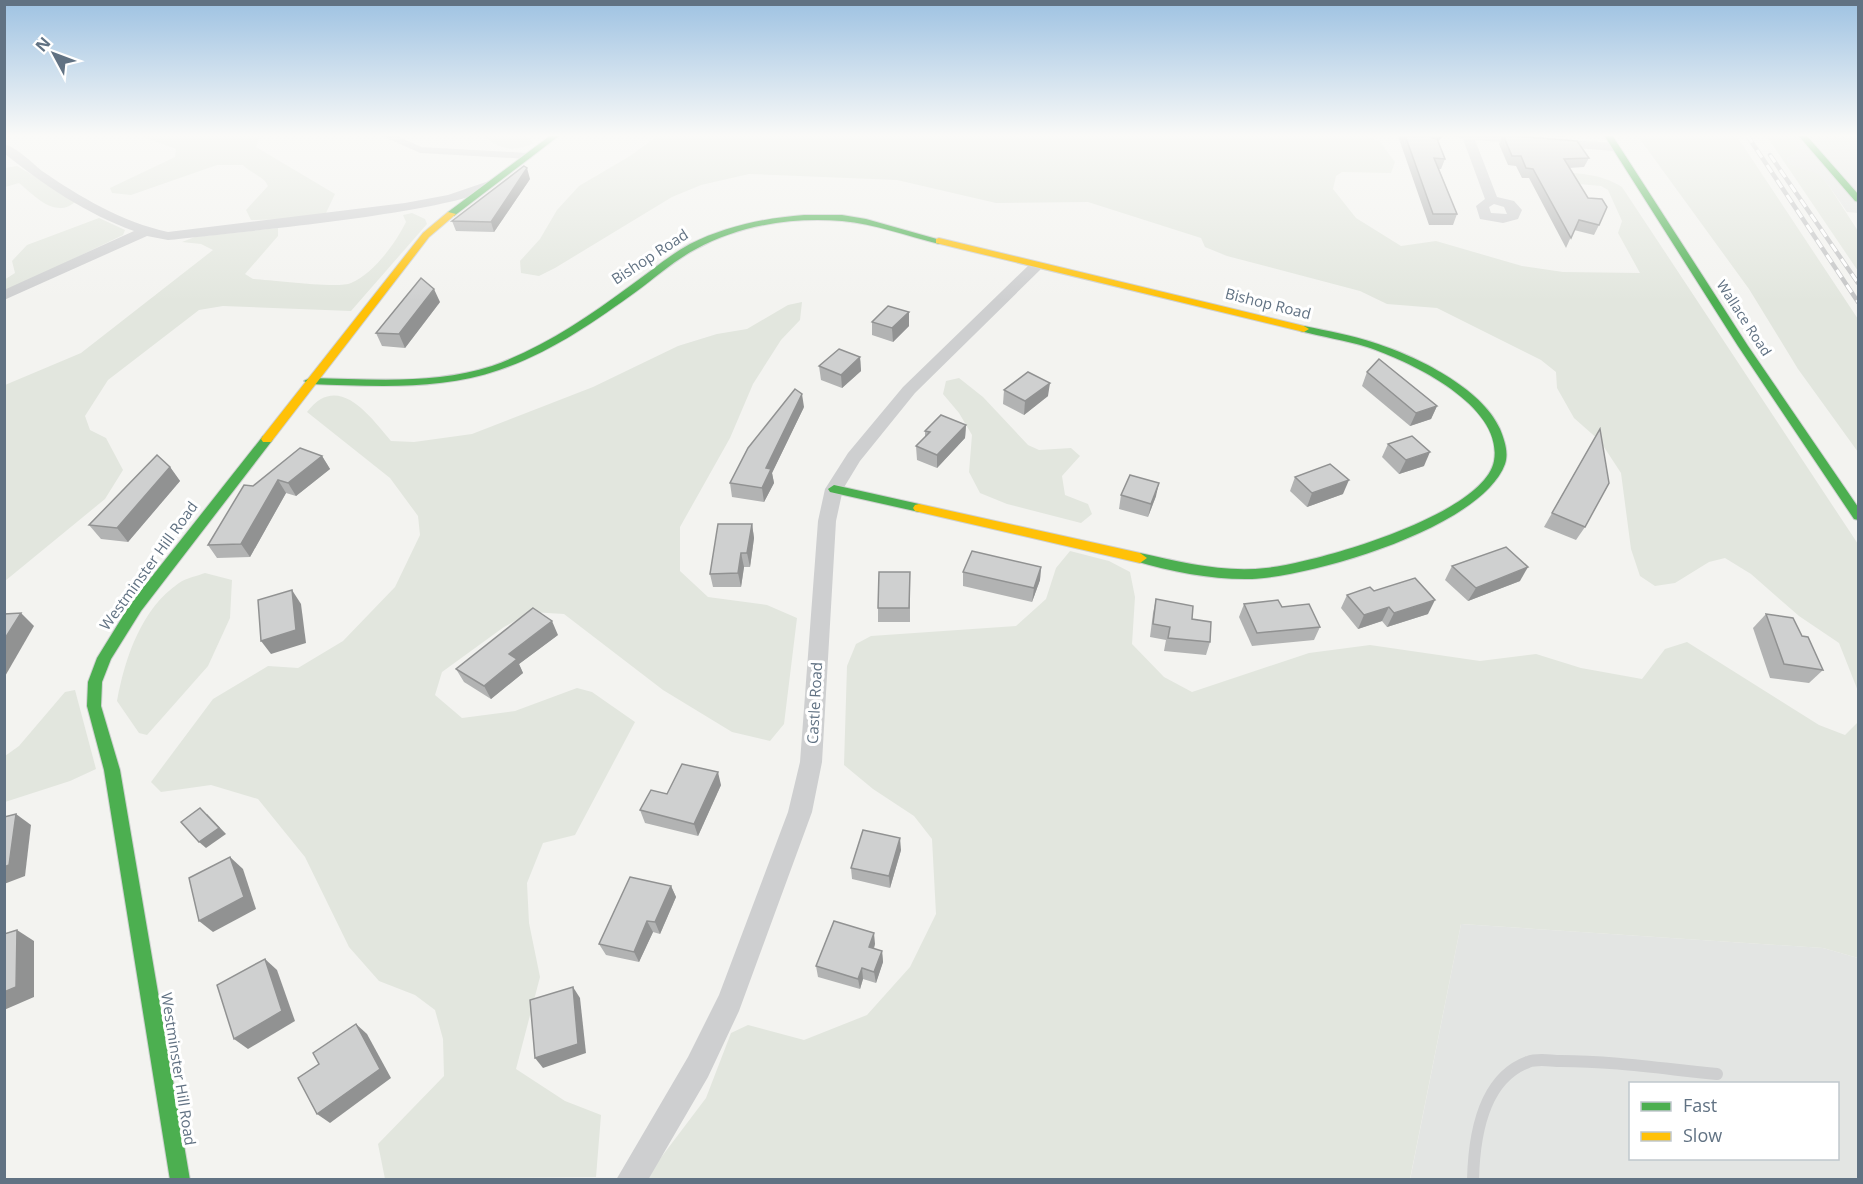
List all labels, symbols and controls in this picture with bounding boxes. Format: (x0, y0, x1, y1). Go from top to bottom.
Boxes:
north arrow (24, 24, 84, 84)
text: N (30, 32, 55, 56)
street label: Bishop Road (607, 224, 692, 288)
street label: Wallace Road (1713, 276, 1776, 359)
street label: Bishop Road (1223, 283, 1313, 323)
street label: Westminster Hill Road (95, 497, 202, 634)
street label: Castle Road (802, 661, 826, 745)
street label: Westminster Hill Road (157, 991, 201, 1147)
legend (1629, 1082, 1839, 1160)
text: Fast (1683, 1093, 1717, 1117)
text: Slow (1683, 1123, 1722, 1147)

